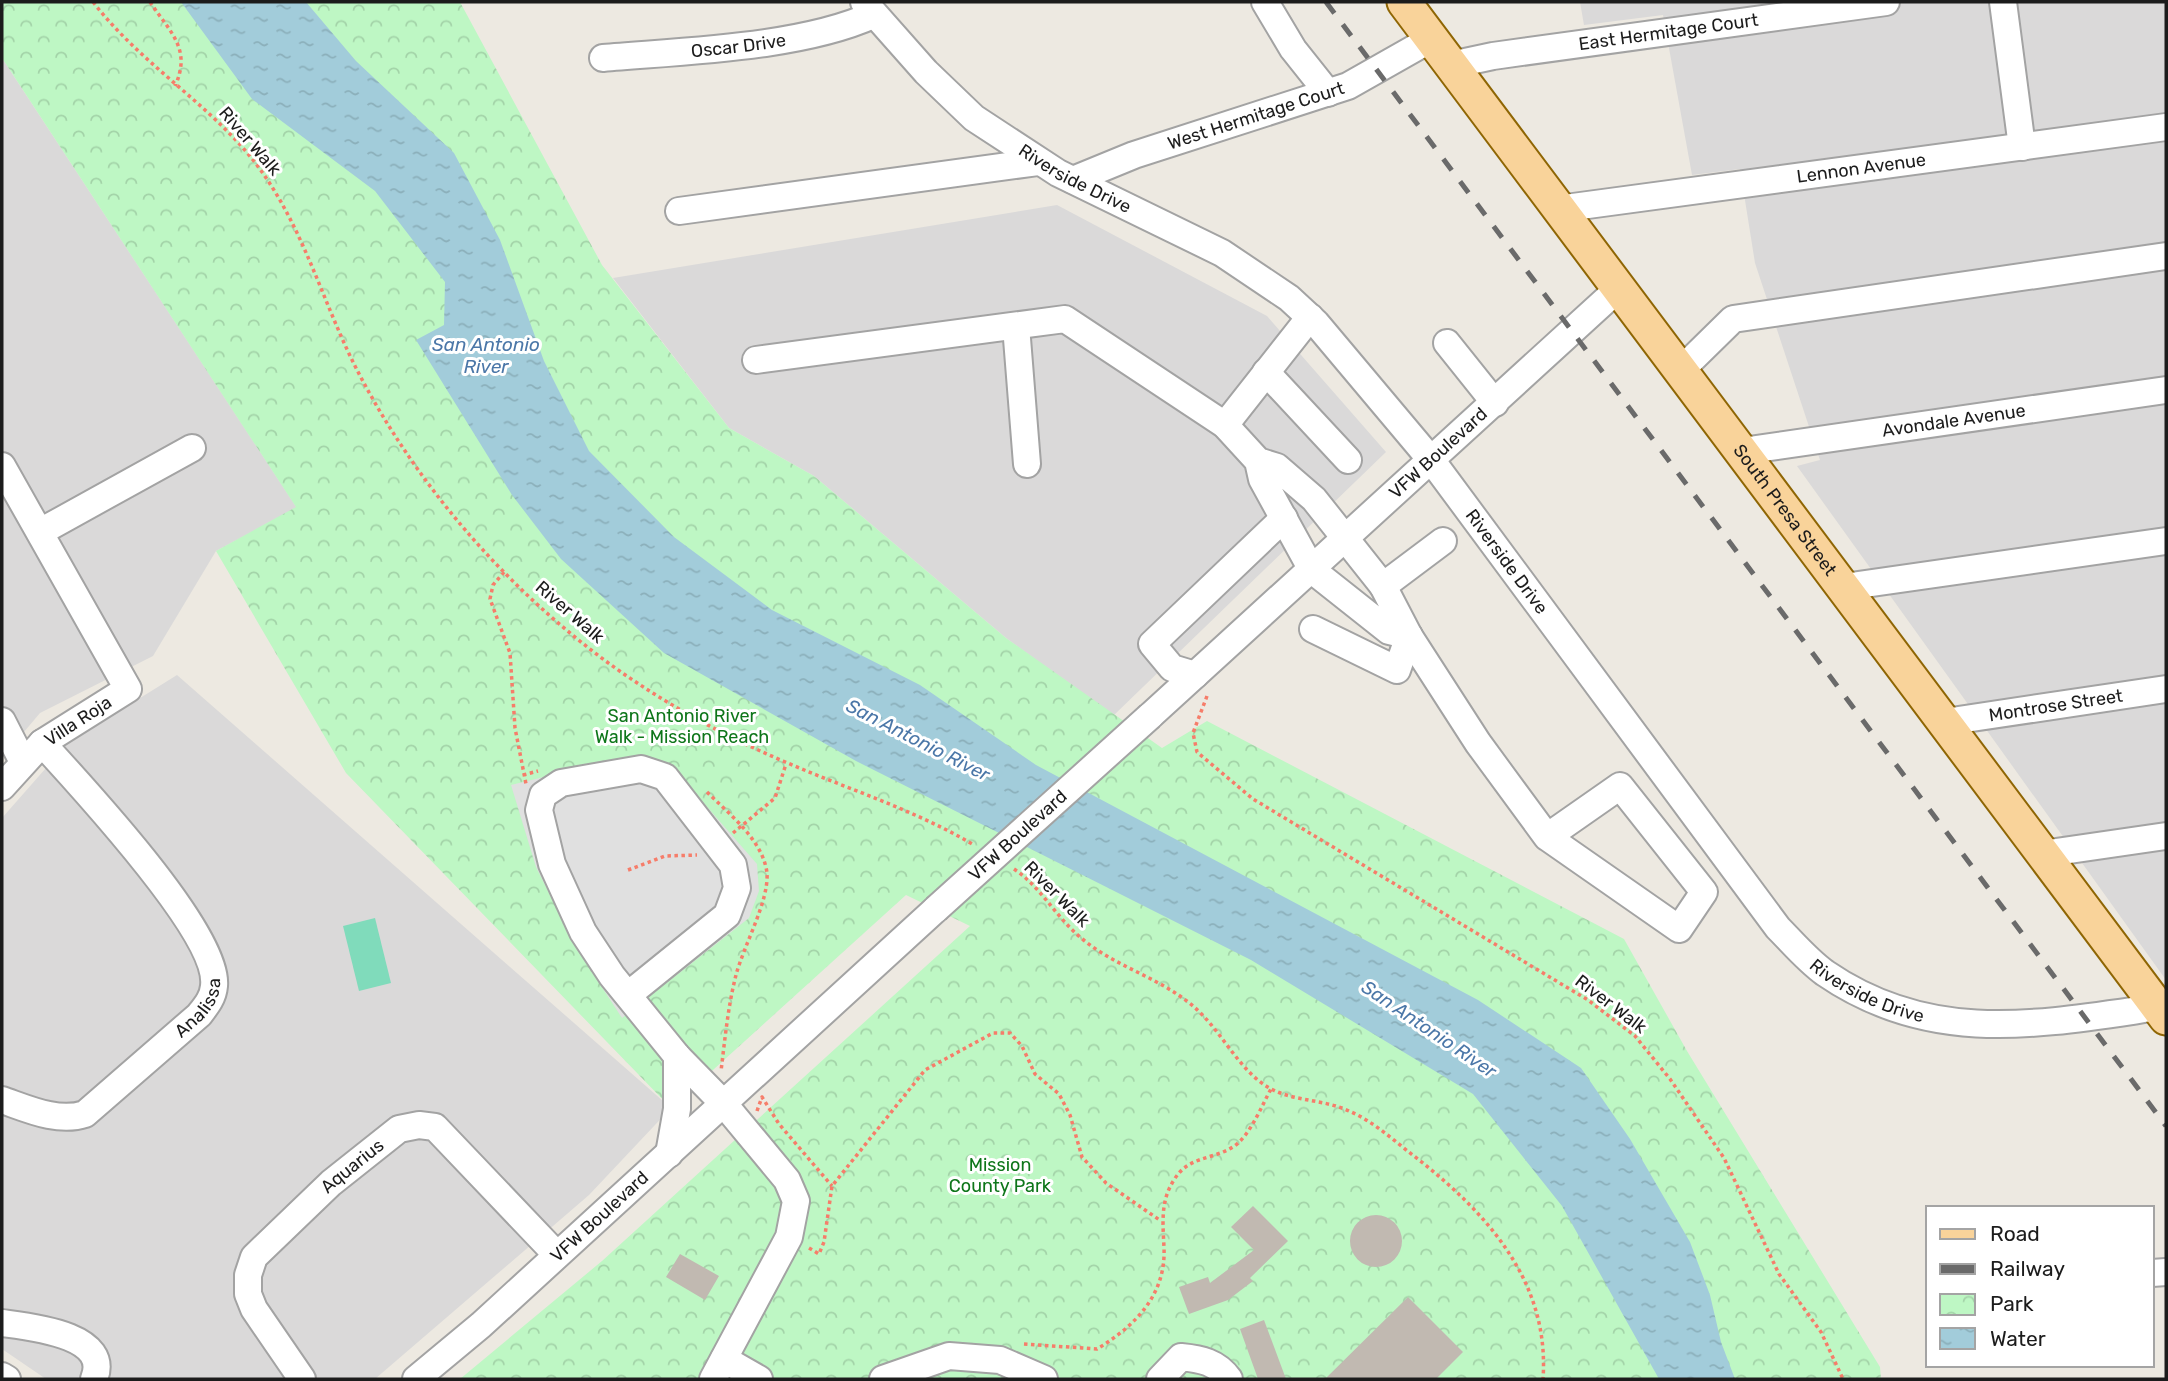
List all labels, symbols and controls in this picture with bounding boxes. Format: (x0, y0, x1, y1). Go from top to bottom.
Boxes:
street label: East Hermitage Court (1577, 9, 1760, 55)
street label: Oscar Drive (690, 29, 788, 62)
street label: West Hermitage Court (1165, 77, 1347, 154)
street label: River Walk (214, 102, 286, 180)
street label: Riverside Drive (1014, 139, 1135, 218)
street label: Lennon Avenue (1795, 148, 1927, 188)
water label: San Antonio River (432, 333, 540, 378)
street label: Avondale Avenue (1881, 399, 2027, 442)
street label: VFW Boulevard (1384, 403, 1492, 503)
street label: South Presa Street (1729, 440, 1841, 580)
street label: Riverside Drive (1461, 505, 1553, 618)
street label: River Walk (531, 576, 609, 648)
street label: Montrose Street (1987, 685, 2124, 726)
street label: Villa Roja (40, 691, 116, 751)
water label: San Antonio River (842, 694, 994, 786)
park label: San Antonio River Walk - Mission Reach (595, 705, 769, 748)
street label: VFW Boulevard (964, 785, 1072, 885)
street label: River Walk (1020, 857, 1095, 932)
street label: Riverside Drive (1805, 954, 1926, 1027)
street label: River Walk (1571, 970, 1652, 1038)
water label: San Antonio River (1357, 975, 1501, 1083)
street label: Analissa (170, 978, 225, 1042)
street label: Aquarius (316, 1134, 388, 1198)
park label: Mission County Park (949, 1154, 1052, 1197)
street label: VFW Boulevard (546, 1166, 653, 1267)
legend (1926, 1206, 2154, 1367)
text: Road (1990, 1221, 2040, 1246)
text: Railway (1990, 1256, 2065, 1281)
text: Park (1990, 1291, 2034, 1316)
text: Water (1990, 1326, 2046, 1351)

